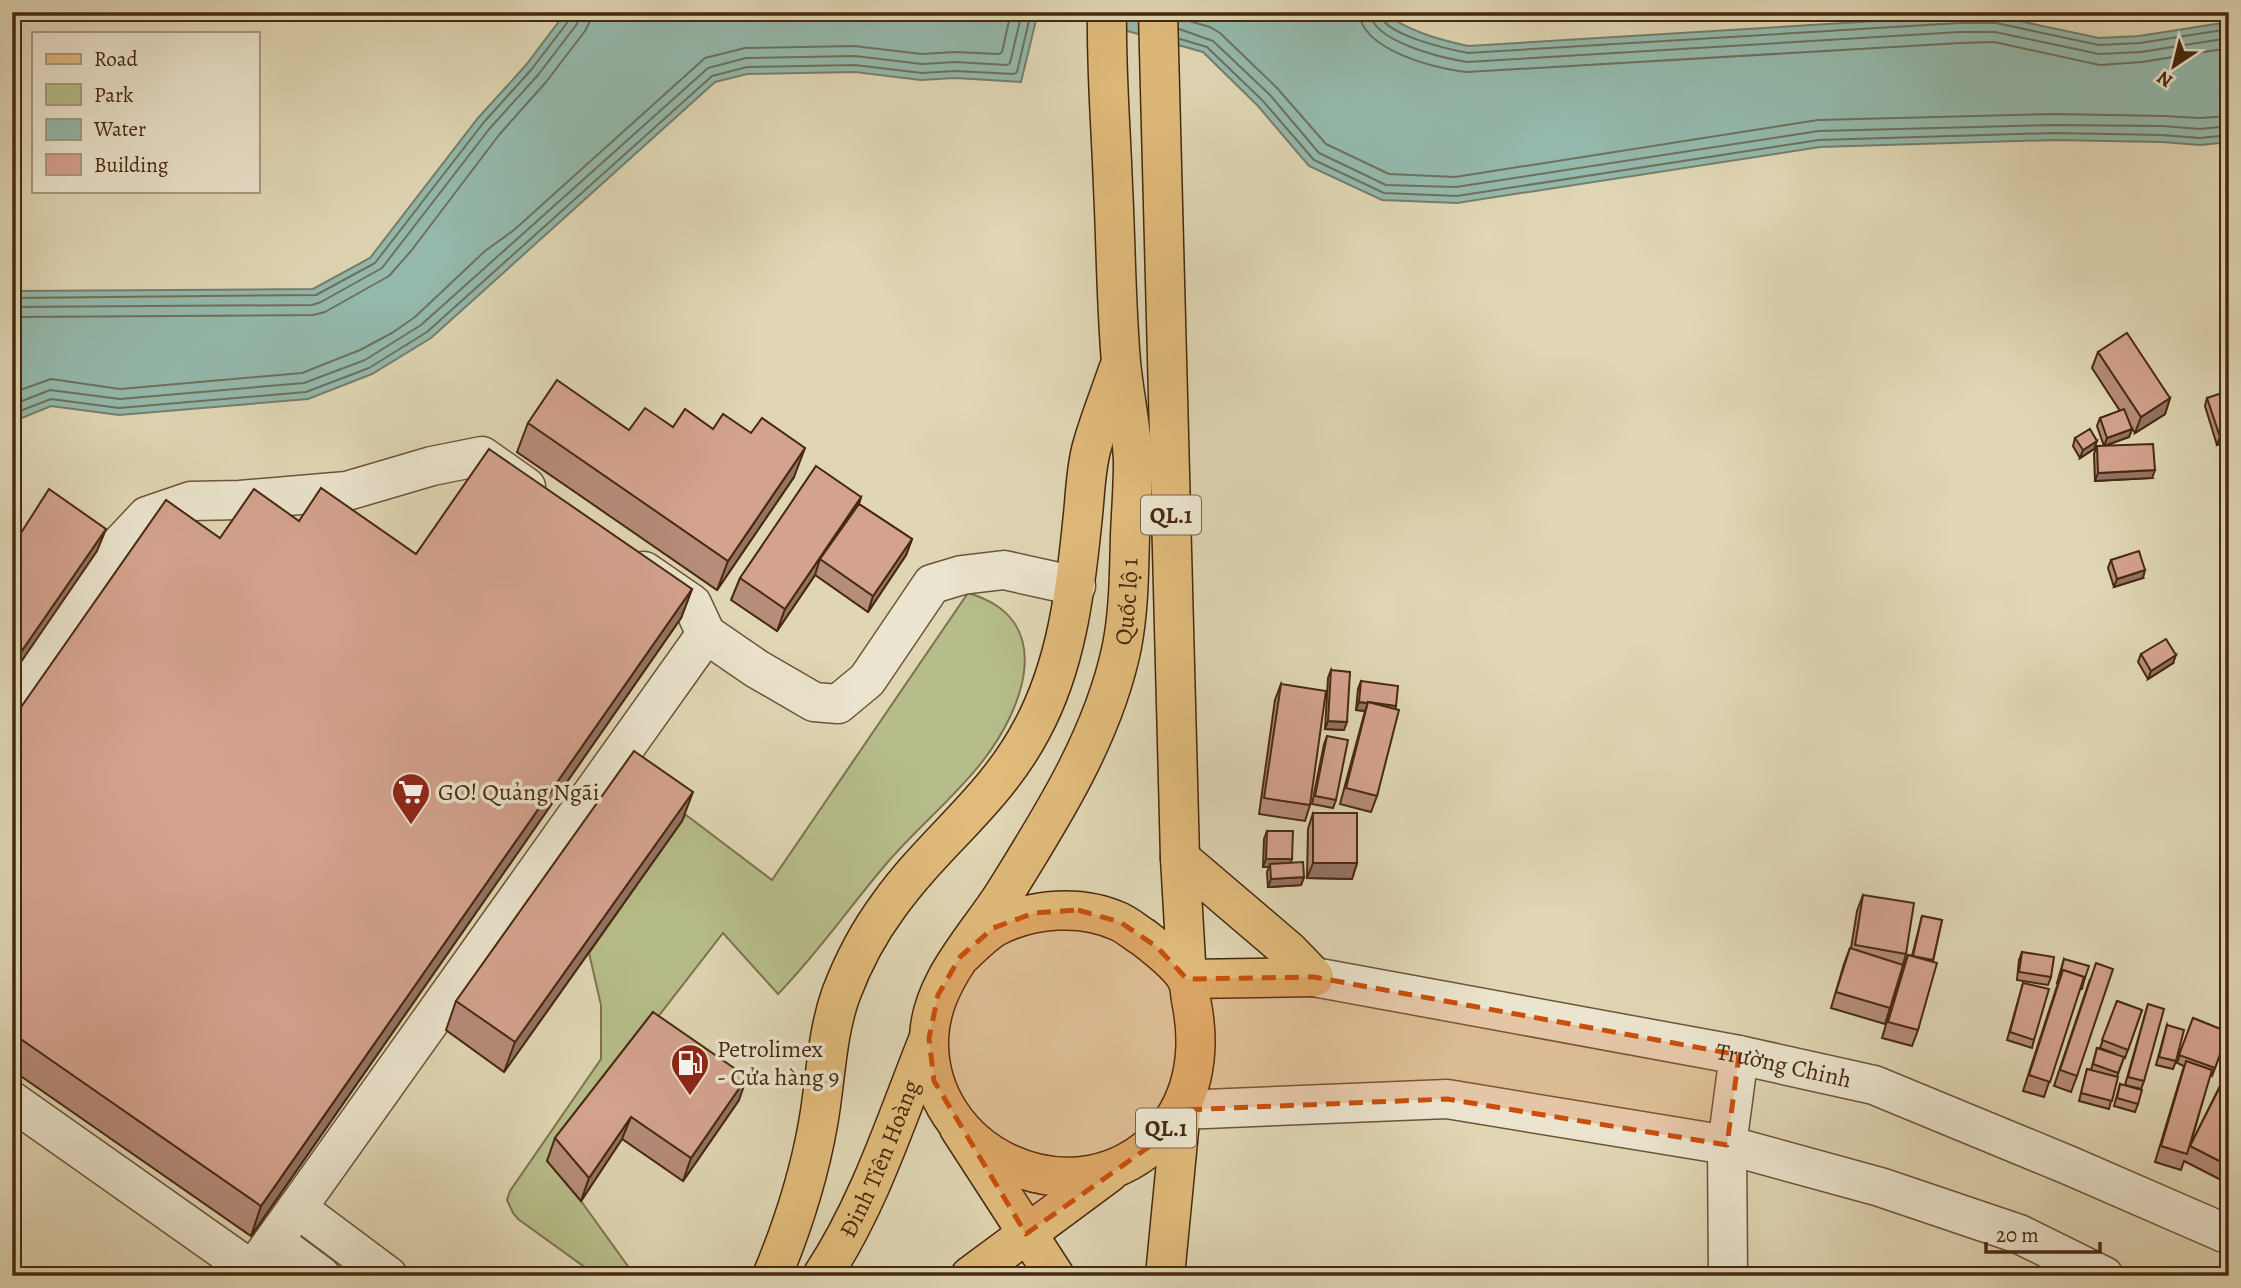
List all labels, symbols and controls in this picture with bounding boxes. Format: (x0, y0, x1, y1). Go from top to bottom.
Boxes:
legend (32, 32, 259, 192)
north arrow (2140, 32, 2210, 102)
text: Road (94, 45, 138, 73)
text: N (2152, 64, 2178, 94)
text: Park (94, 81, 134, 109)
text: Water (93, 115, 146, 143)
text: Building (94, 151, 169, 179)
road number: QL.1 (1141, 495, 1201, 534)
street label: Quốc lộ 1 (1107, 558, 1145, 647)
supermarket icon: GO! Quảng Ngãi (390, 771, 432, 826)
place label: GO! Quảng Ngãi (438, 776, 599, 808)
place label: Petrolimex - Cửa hàng 9 (717, 1033, 839, 1093)
street label: Trường Chinh (1713, 1035, 1855, 1096)
fuel station icon: Petrolimex - Cửa hàng 9 (669, 1042, 711, 1097)
street label: Đinh Tiên Hoàng (832, 1075, 927, 1243)
road number: QL.1 (1136, 1108, 1196, 1148)
scale bar (1986, 1211, 2099, 1255)
text: 20 m (1996, 1221, 2039, 1249)

